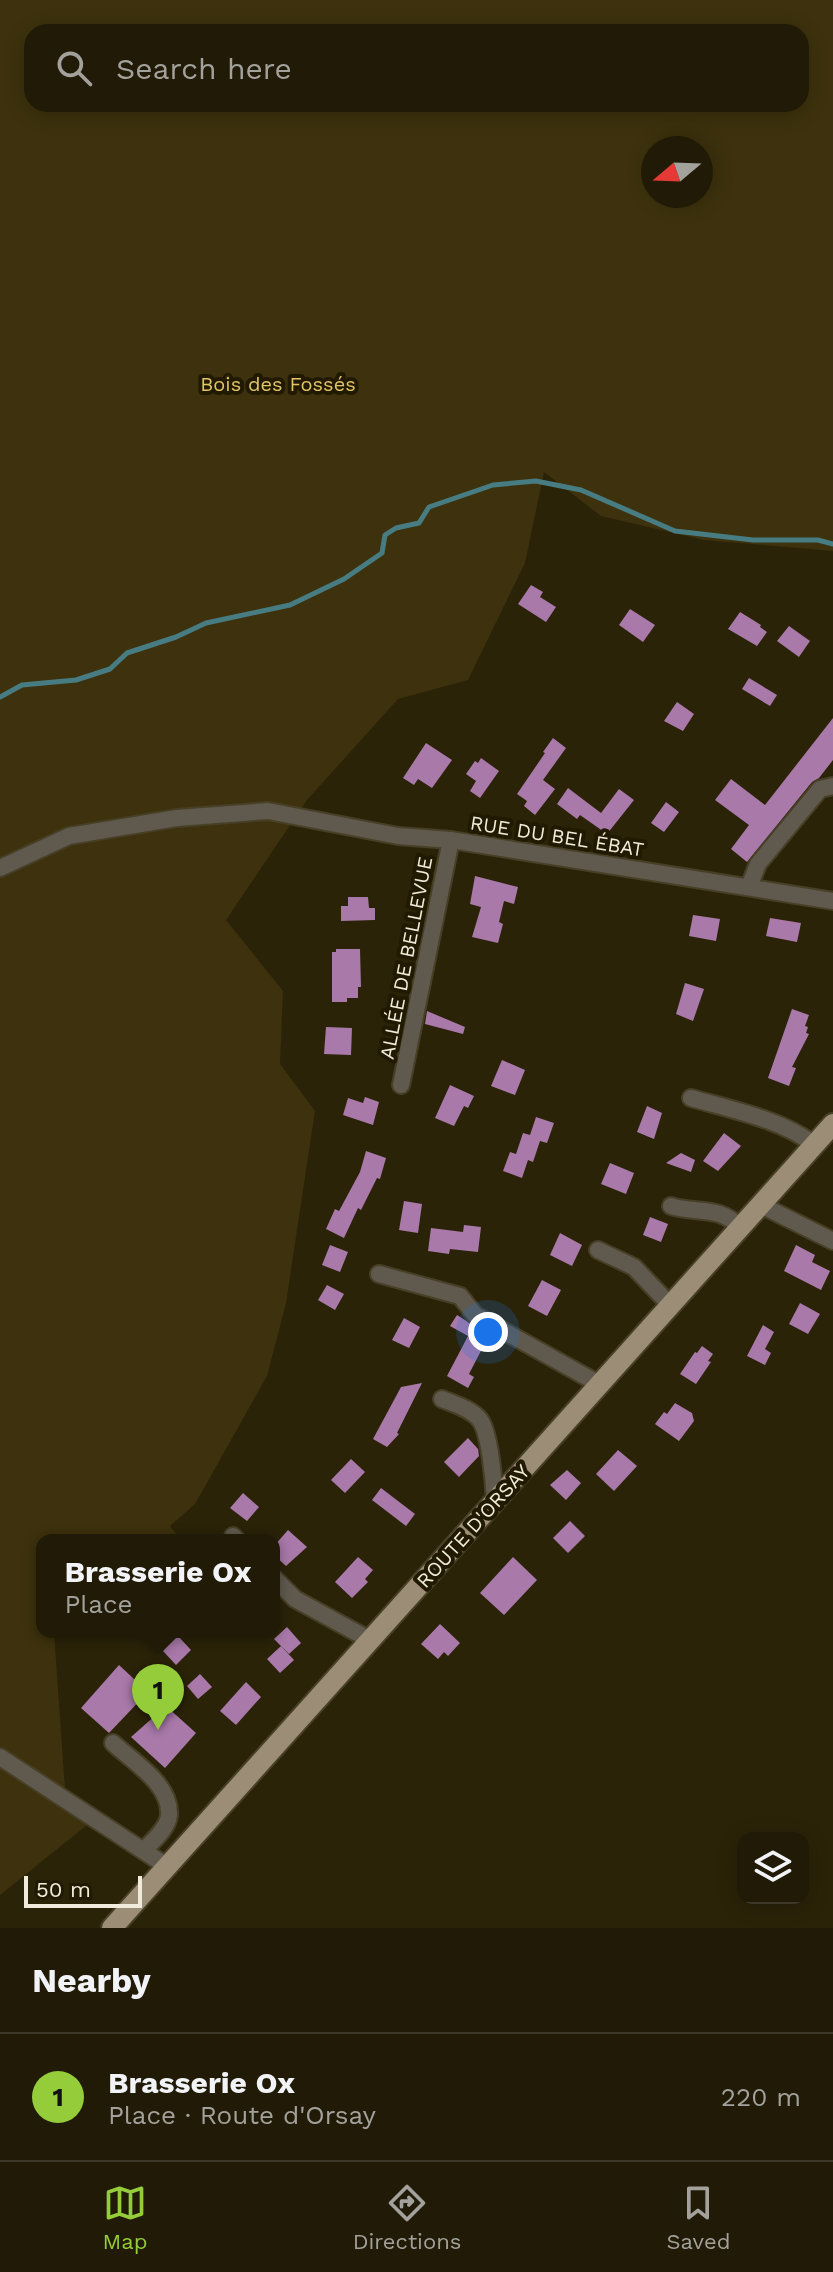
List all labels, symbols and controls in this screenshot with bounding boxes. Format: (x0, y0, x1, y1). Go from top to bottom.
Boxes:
search box (24, 24, 809, 112)
icon: search (52, 46, 96, 90)
text: Search here (116, 51, 292, 86)
north arrow (641, 136, 713, 208)
park label: Bois des Fossés (200, 372, 356, 396)
street label: RUE DU BEL ÉBAT (468, 810, 646, 862)
street label: ALLÉE DE BELLEVUE (375, 855, 437, 1061)
your location (468, 1312, 508, 1352)
street label: ROUTE D'ORSAY (411, 1459, 535, 1592)
popup (36, 1534, 280, 1638)
text: Brasserie Ox (64, 1554, 252, 1589)
text: Place (64, 1589, 133, 1619)
pin: 1 (132, 1664, 184, 1730)
map controls (737, 1832, 809, 1904)
button: layers (737, 1832, 809, 1904)
scale bar (24, 1872, 142, 1908)
text: 50 m (36, 1877, 91, 1902)
text: Nearby (32, 1960, 151, 2000)
text: Brasserie Ox (108, 2065, 295, 2100)
text: 1 (52, 2082, 64, 2112)
text: 220 m (721, 2082, 801, 2112)
text: Place · Route d'Orsay (108, 2100, 376, 2130)
tab: Map (103, 2181, 147, 2254)
tab: Directions (353, 2181, 461, 2254)
tab: Saved (667, 2181, 730, 2254)

